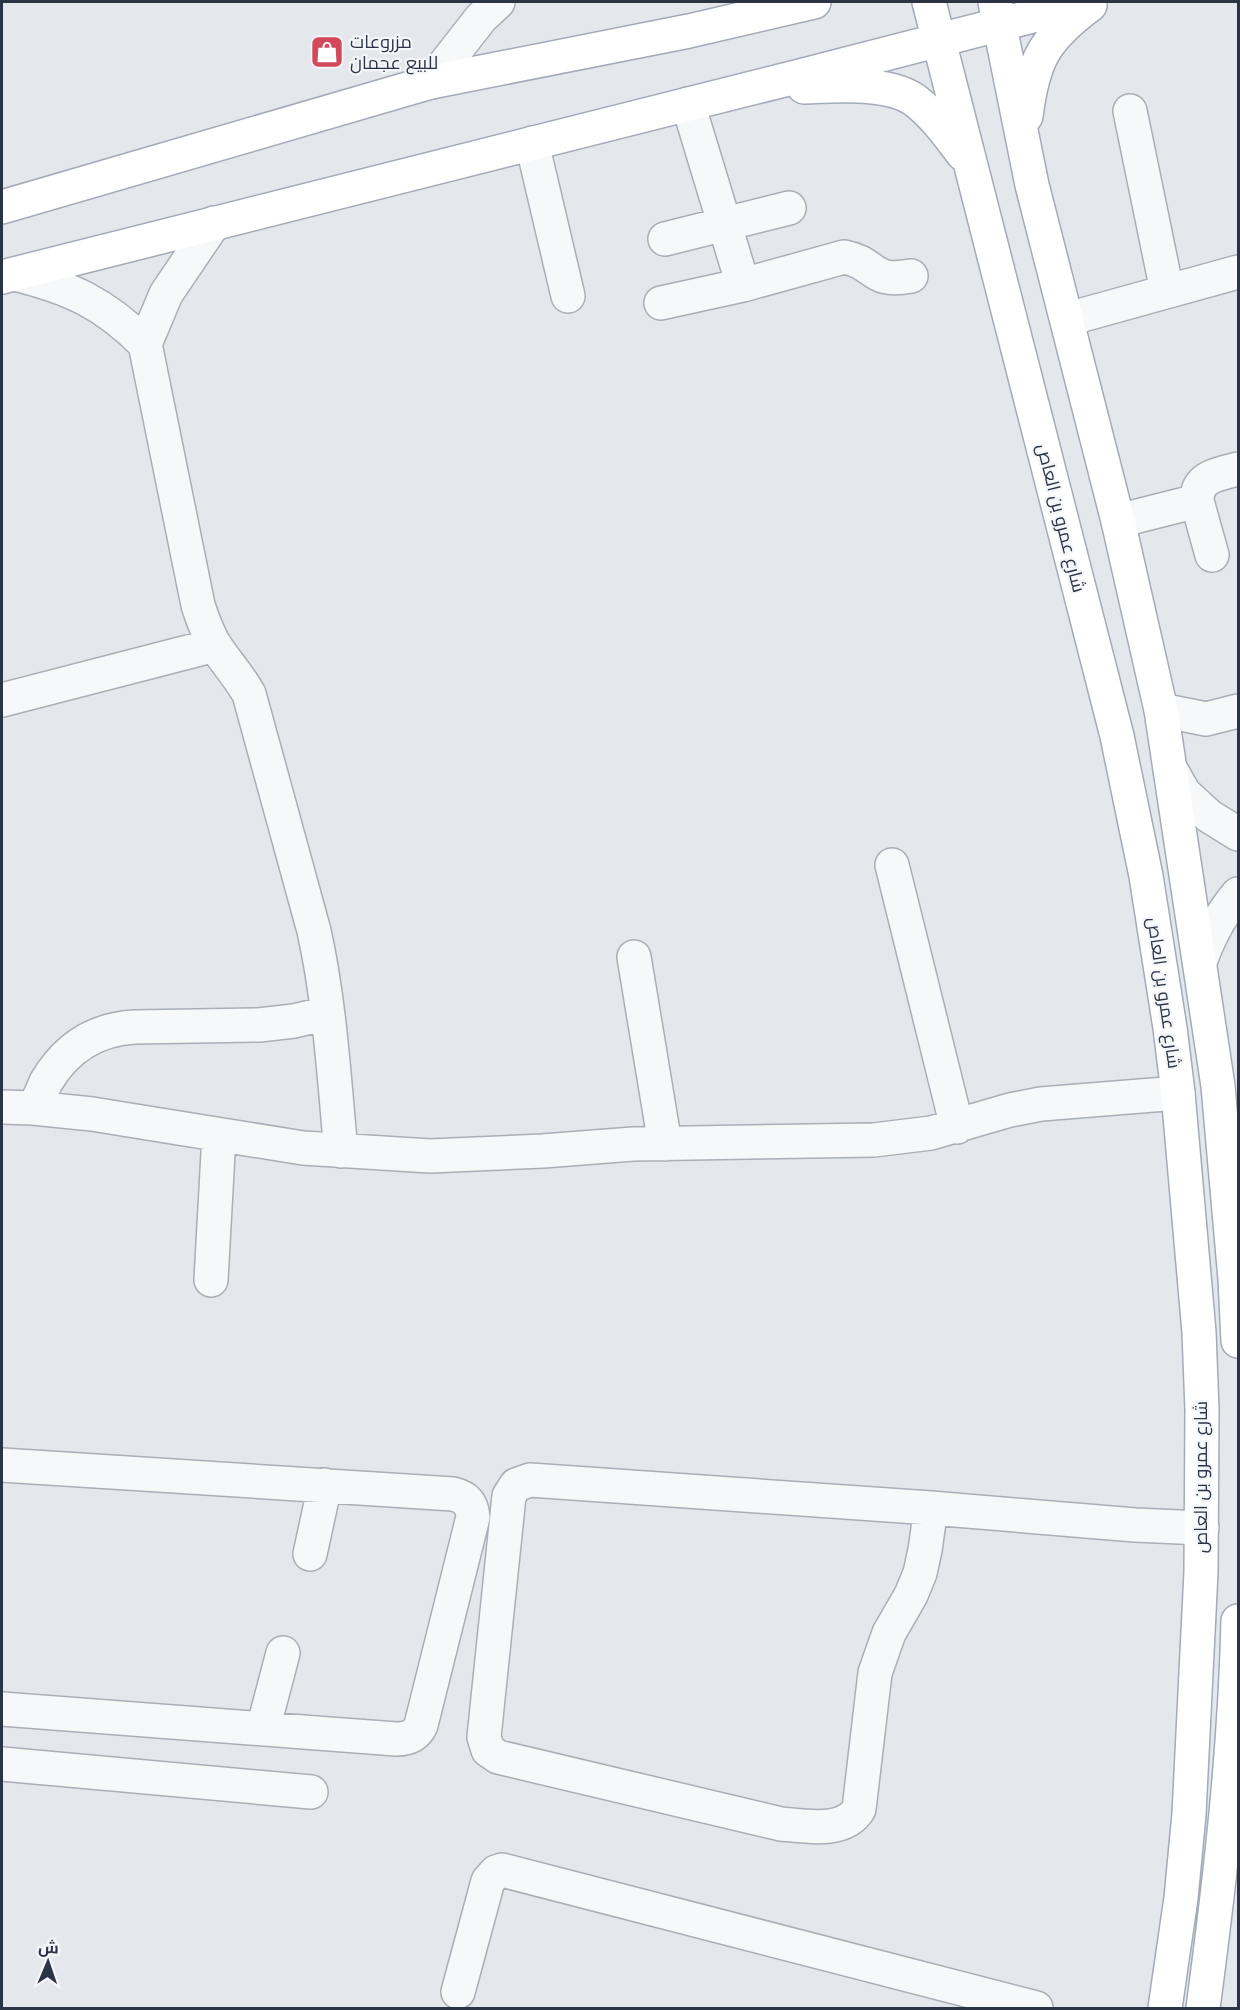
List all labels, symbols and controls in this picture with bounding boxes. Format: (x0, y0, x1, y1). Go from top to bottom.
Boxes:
place label: مزروعات للبيع عجمان (350, 31, 438, 75)
shop icon: مزروعات للبيع عجمان (309, 34, 345, 70)
street label: شارع عمرو بن العاص (1031, 441, 1090, 595)
street label: شارع عمرو بن العاص (1142, 916, 1185, 1070)
street label: شارع عمرو بن العاص (1190, 1401, 1213, 1553)
north arrow (18, 1932, 78, 1992)
text: ش (38, 1938, 59, 1957)

